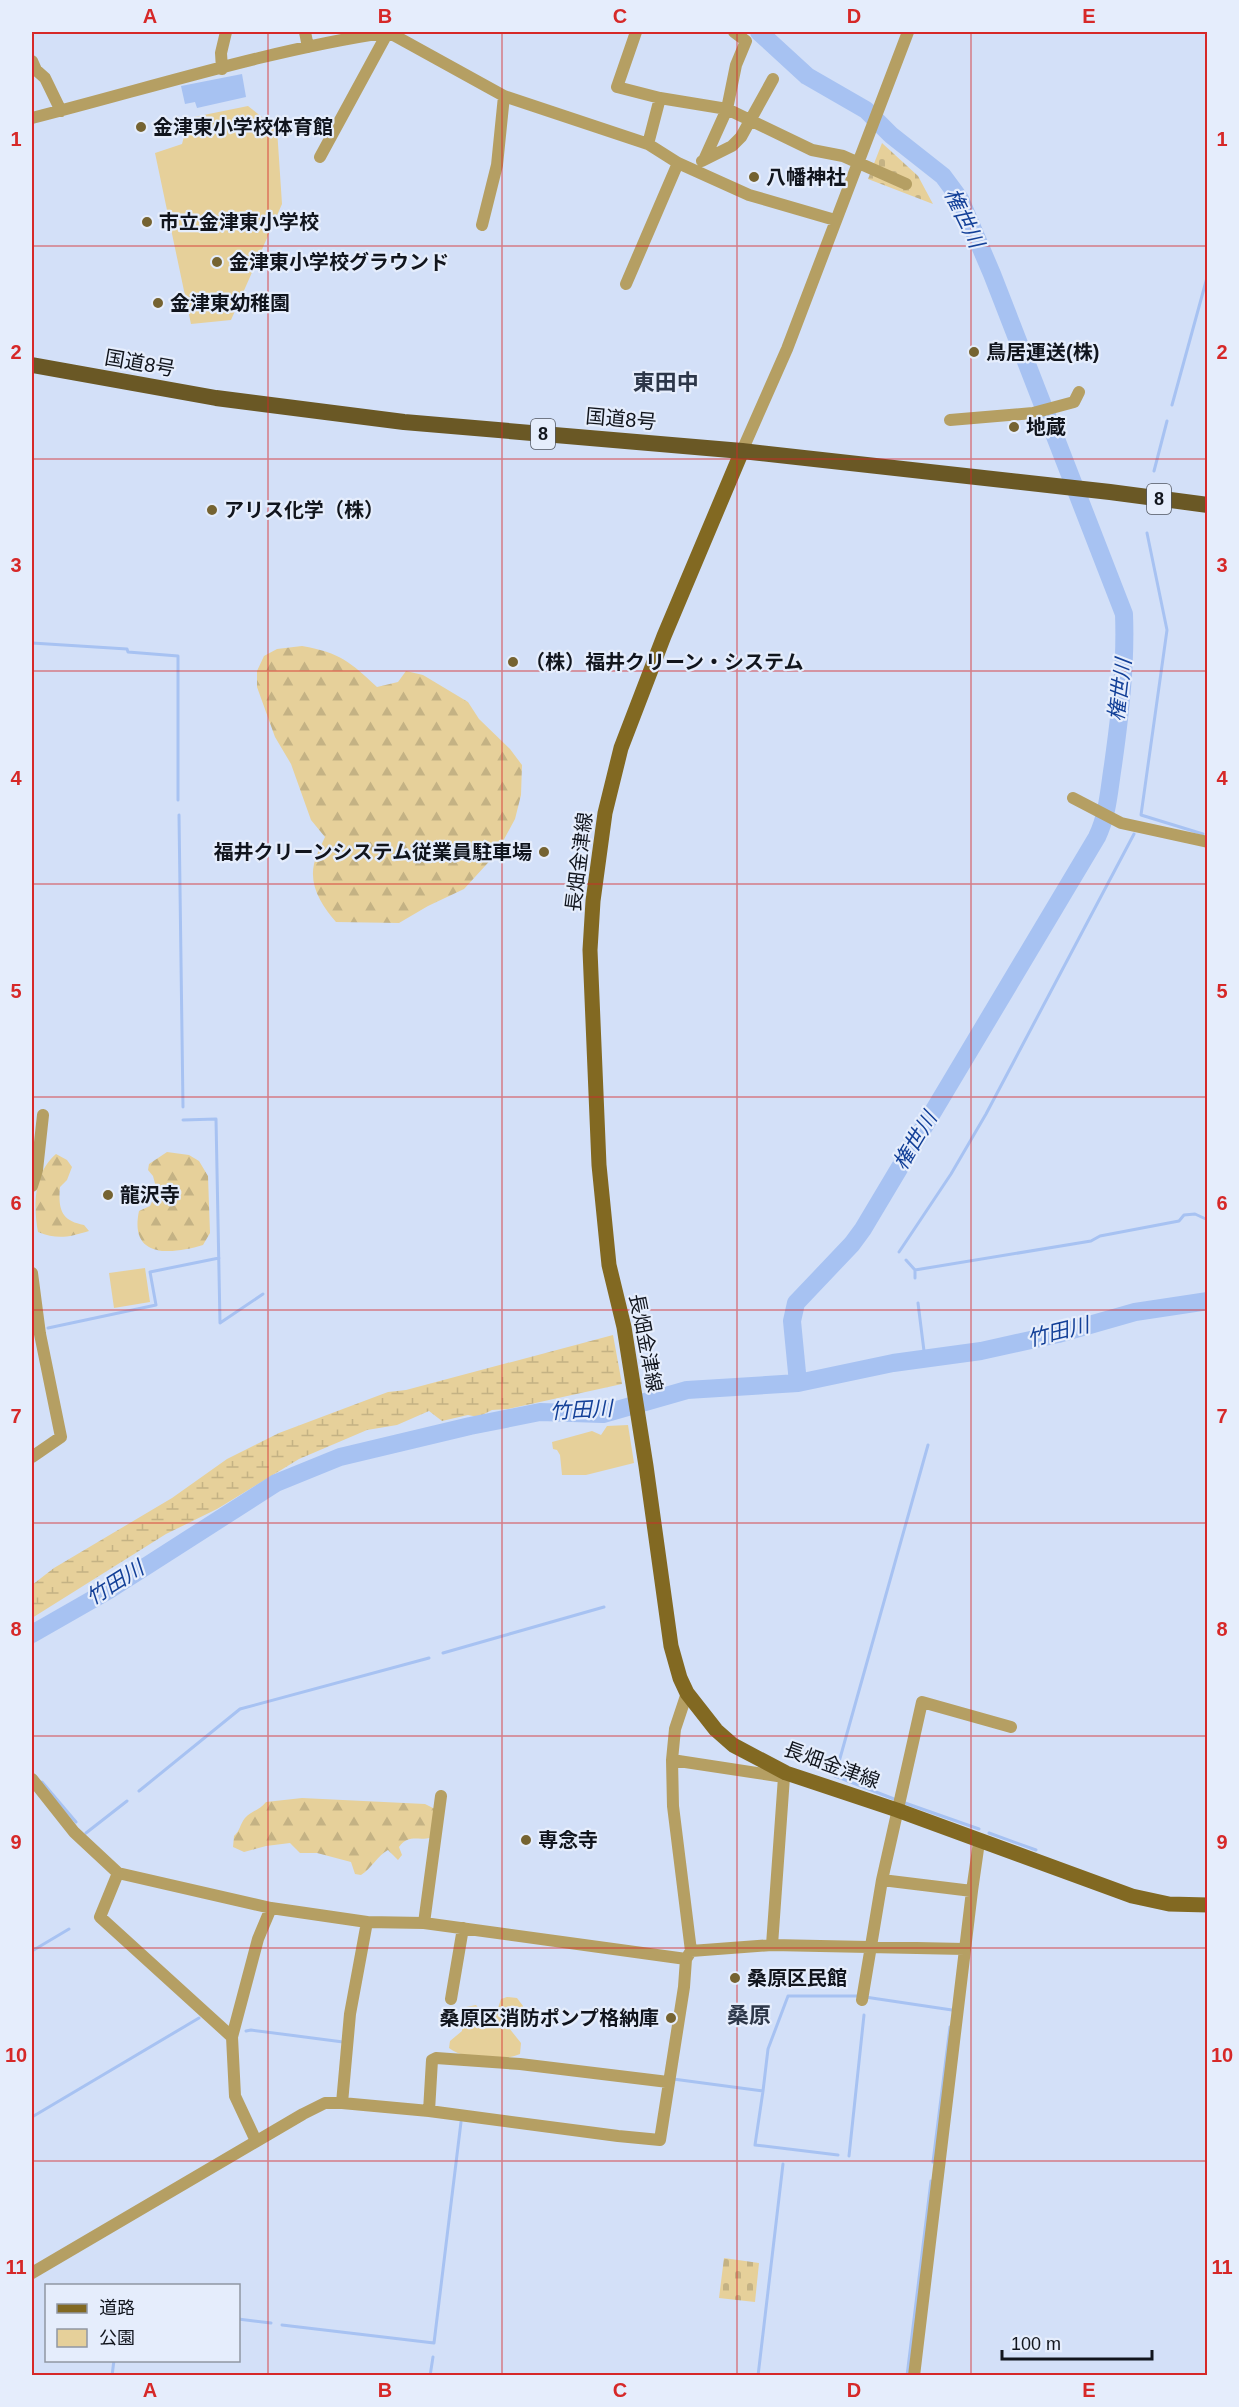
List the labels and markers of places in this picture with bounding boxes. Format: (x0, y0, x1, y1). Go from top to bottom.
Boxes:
place label: 金津東小学校体育館 (153, 116, 333, 138)
marker: 金津東小学校体育館 (134, 120, 148, 134)
place label: 八幡神社 (766, 166, 846, 188)
marker: 八幡神社 (747, 170, 761, 184)
place label: 市立金津東小学校 (159, 211, 319, 233)
marker: 市立金津東小学校 (140, 215, 154, 229)
place label: 金津東小学校グラウンド (229, 251, 449, 273)
marker: 金津東小学校グラウンド (210, 255, 224, 269)
place label: 金津東幼稚園 (170, 292, 290, 314)
marker: 金津東幼稚園 (151, 296, 165, 310)
place label: 鳥居運送(株) (986, 341, 1099, 363)
marker: 鳥居運送(株) (967, 345, 981, 359)
place label: 地蔵 (1026, 416, 1066, 438)
marker: 地蔵 (1007, 420, 1021, 434)
place label: アリス化学（株） (224, 499, 384, 521)
marker: アリス化学（株） (205, 503, 219, 517)
place label: （株）福井クリーン・システム (525, 651, 803, 673)
marker: （株）福井クリーン・システム (506, 655, 520, 669)
place label: 福井クリーンシステム従業員駐車場 (214, 841, 532, 863)
marker: 福井クリーンシステム従業員駐車場 (537, 845, 551, 859)
place label: 龍沢寺 (120, 1184, 180, 1206)
marker: 龍沢寺 (101, 1188, 115, 1202)
place label: 専念寺 (538, 1829, 598, 1851)
marker: 専念寺 (519, 1833, 533, 1847)
place label: 桑原区民館 (747, 1967, 847, 1989)
marker: 桑原区民館 (728, 1971, 742, 1985)
place label: 桑原区消防ポンプ格納庫 (440, 2007, 659, 2029)
marker: 桑原区消防ポンプ格納庫 (664, 2011, 678, 2025)

